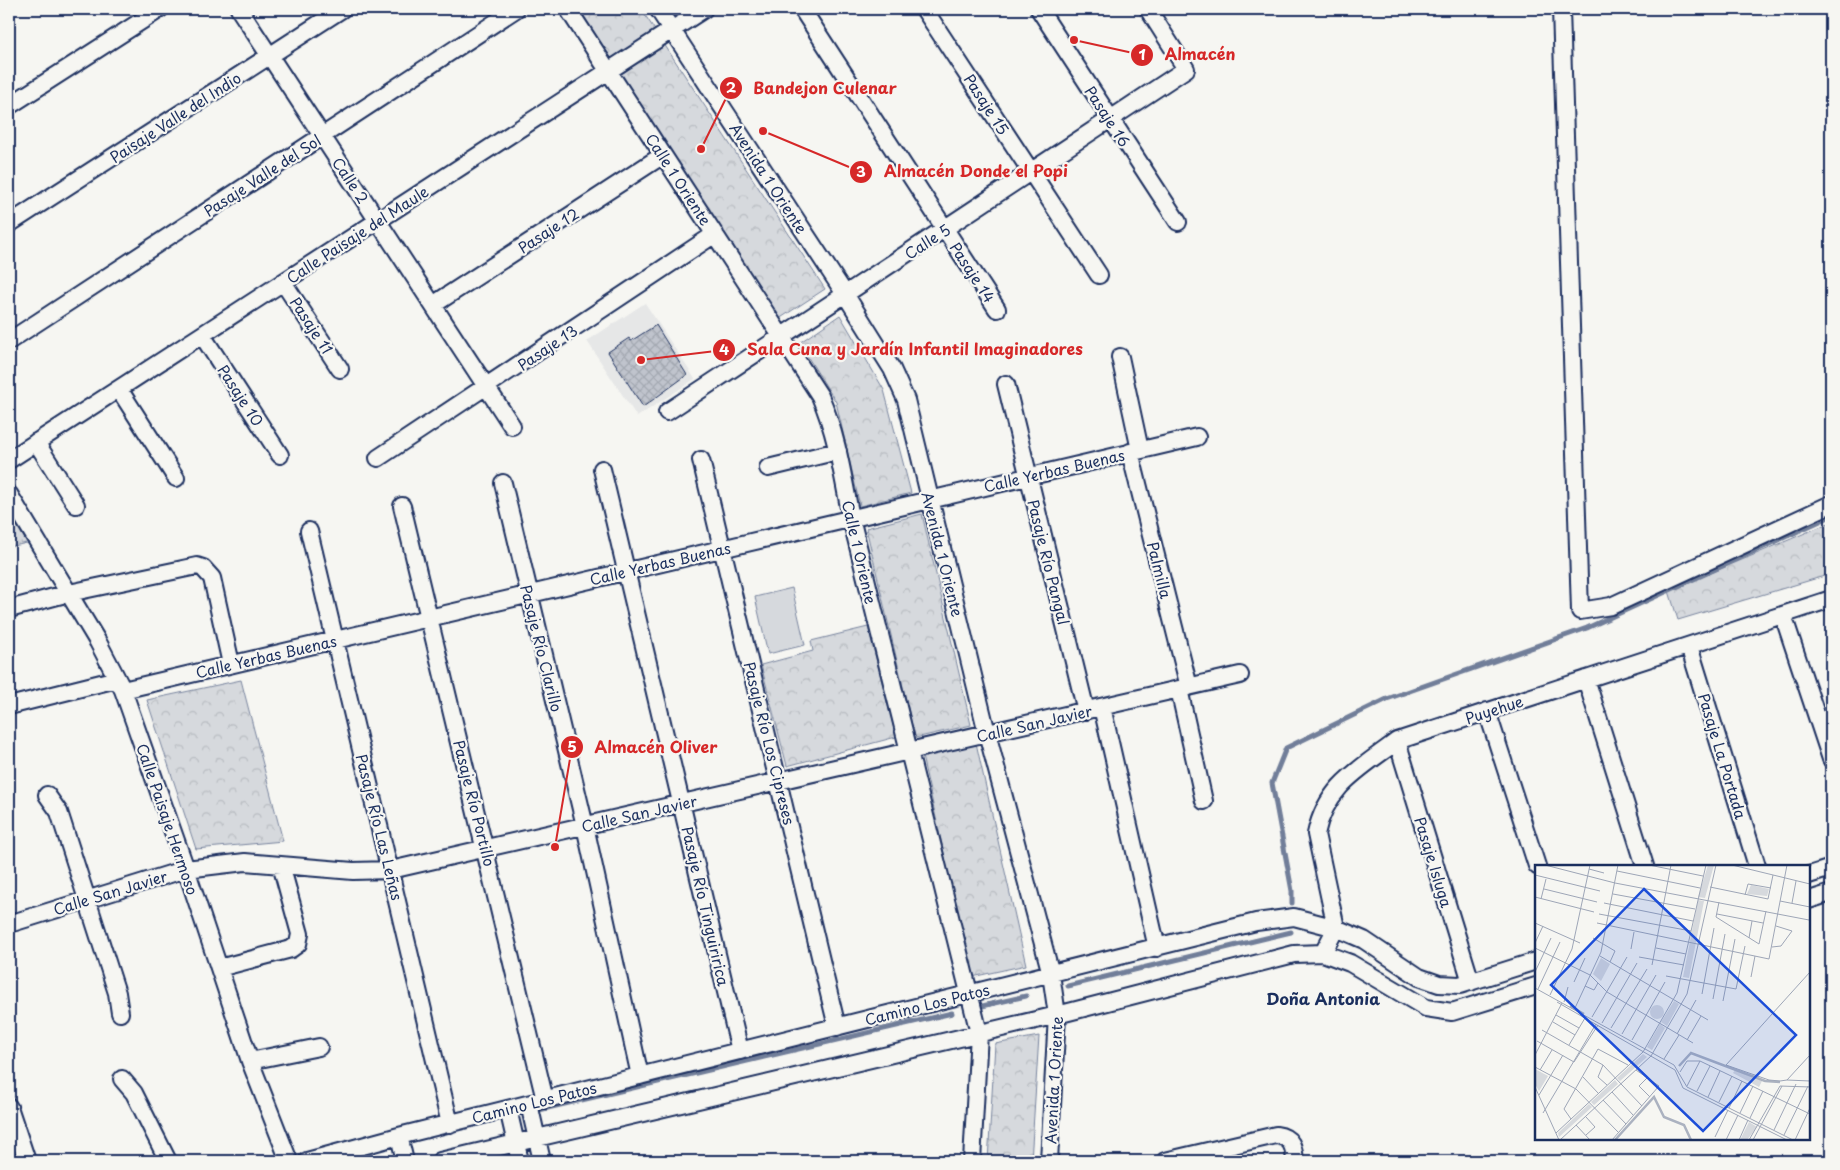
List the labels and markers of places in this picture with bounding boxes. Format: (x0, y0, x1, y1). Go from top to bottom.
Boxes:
callout: Almacén (1130, 39, 1246, 70)
callout: Bandejon Culenar (718, 73, 907, 104)
callout: Almacén Donde el Popi (849, 156, 1079, 187)
callout: Sala Cuna y Jardín Infantil Imaginadores (711, 334, 1094, 365)
callout: Almacén Oliver (559, 732, 728, 763)

